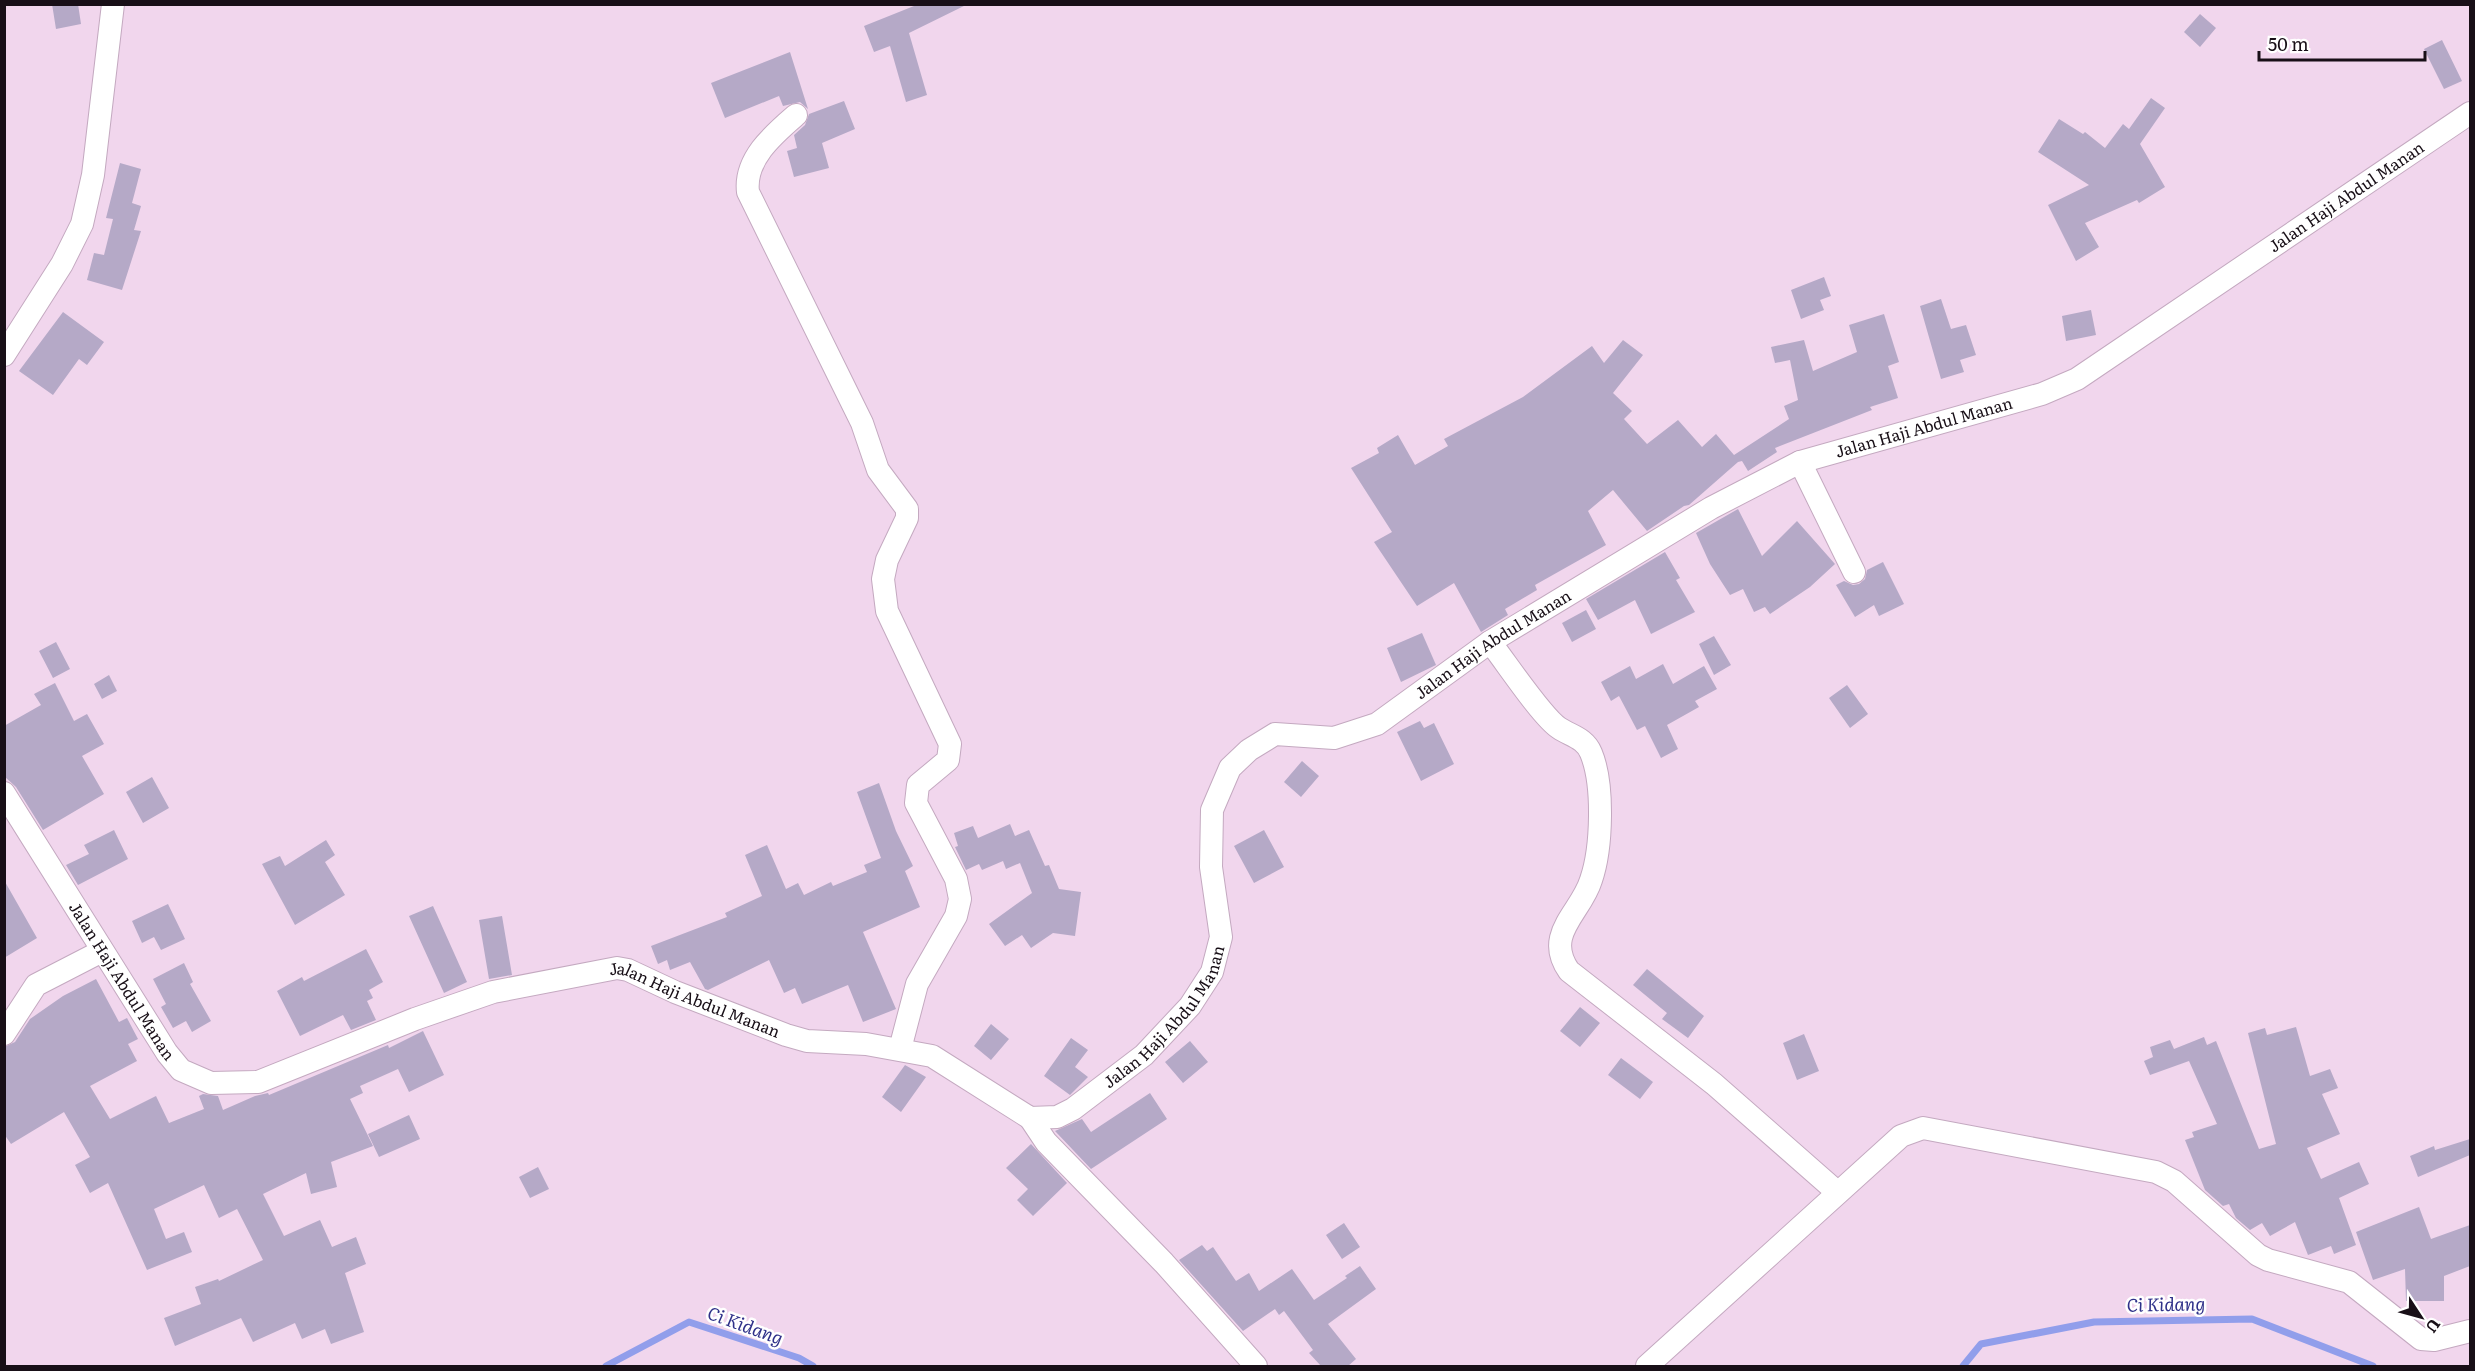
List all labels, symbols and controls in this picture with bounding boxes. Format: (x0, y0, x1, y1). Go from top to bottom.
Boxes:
scale bar (2259, 24, 2426, 62)
text: 50 m (2268, 30, 2309, 57)
street label: Jalan Haji Abdul Manan (2263, 134, 2429, 257)
street label: Jalan Haji Abdul Manan (1832, 390, 2015, 463)
street label: Jalan Haji Abdul Manan (1409, 583, 1575, 704)
street label: Jalan Haji Abdul Manan (64, 897, 182, 1065)
street label: Jalan Haji Abdul Manan (1098, 942, 1230, 1093)
street label: Jalan Haji Abdul Manan (606, 955, 784, 1043)
north arrow (2391, 1287, 2451, 1347)
water label: Ci Kidang (2126, 1289, 2206, 1318)
water label: Ci Kidang (704, 1298, 787, 1351)
text: U (2420, 1314, 2447, 1339)

